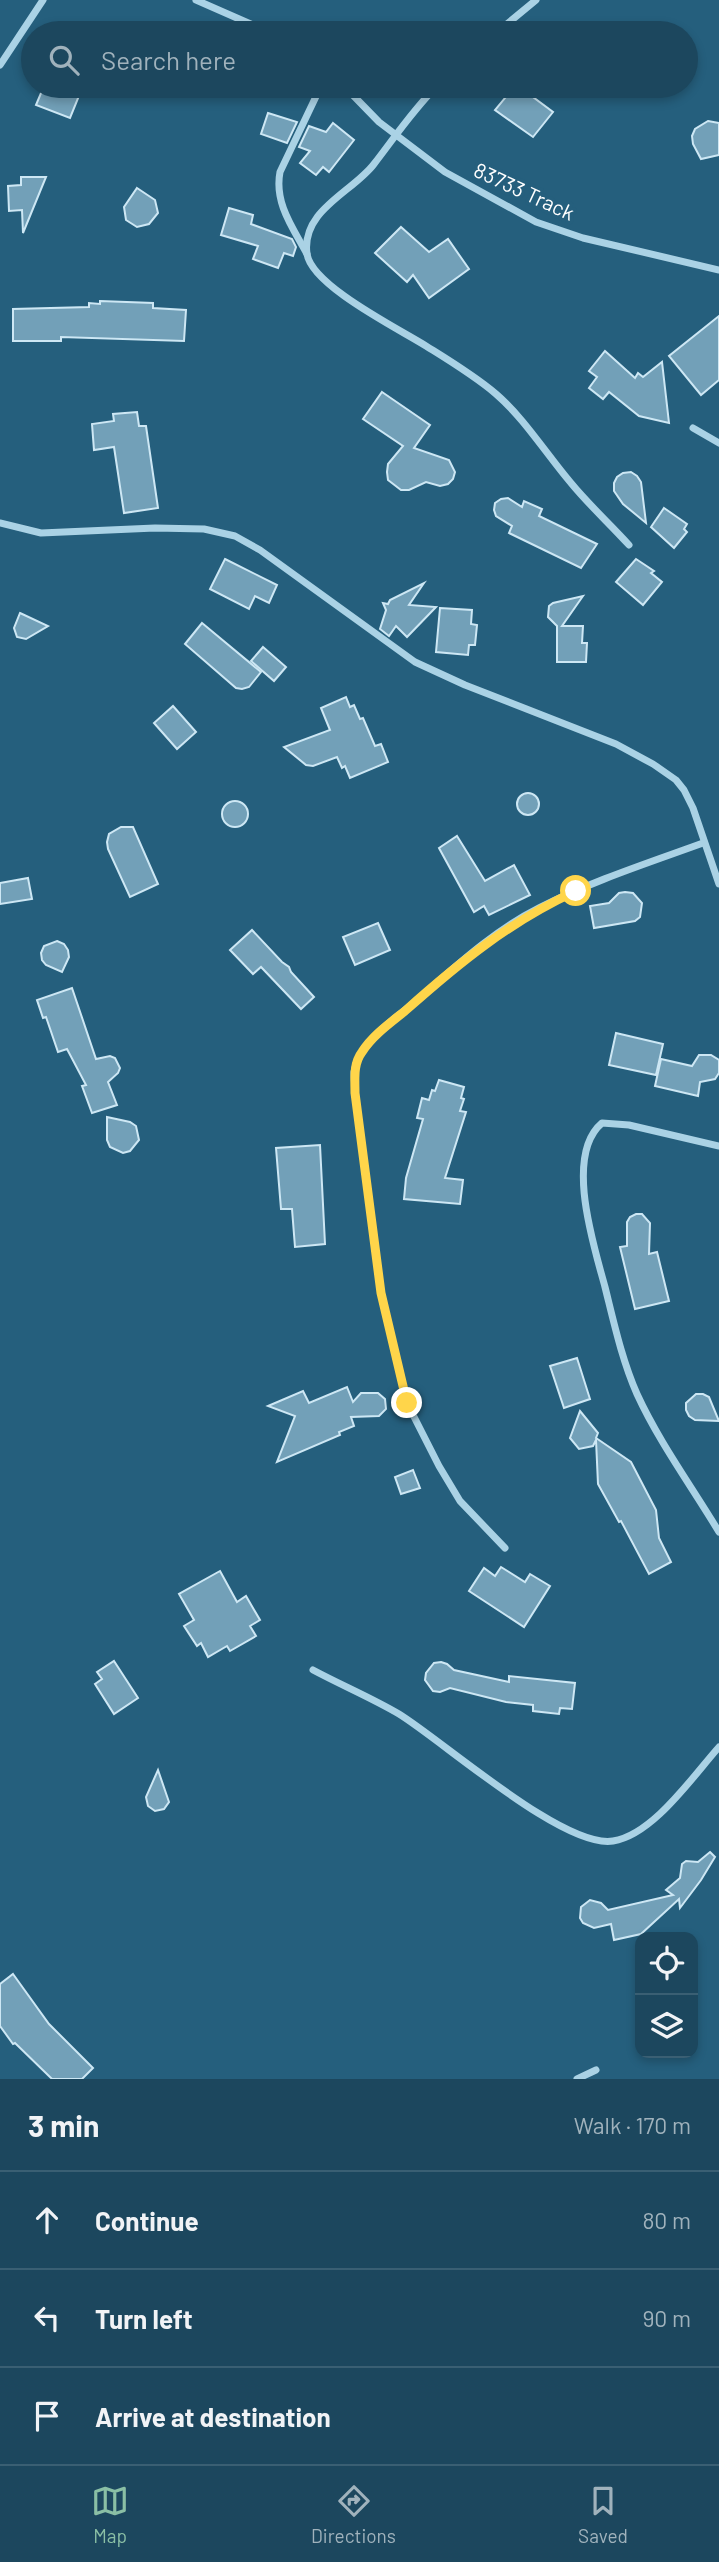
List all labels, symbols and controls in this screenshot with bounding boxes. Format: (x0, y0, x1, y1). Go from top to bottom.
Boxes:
search box (21, 21, 698, 98)
icon: search (45, 41, 83, 79)
text: Search here (101, 44, 236, 75)
street label: 83733 Track (470, 156, 579, 225)
route start (560, 875, 591, 906)
route end (391, 1387, 422, 1418)
map controls (635, 1932, 698, 2058)
button: locate (635, 1932, 698, 1995)
button: layers (635, 1995, 698, 2058)
text: 3 min (28, 2107, 99, 2143)
text: Walk · 170 m (574, 2111, 691, 2139)
icon: ahead (28, 2201, 66, 2239)
text: Continue (95, 2205, 199, 2236)
text: 80 m (642, 2206, 691, 2234)
icon: left (28, 2299, 66, 2337)
text: Turn left (95, 2303, 193, 2334)
text: 90 m (642, 2304, 691, 2332)
icon: arrive (28, 2397, 66, 2435)
text: Arrive at destination (95, 2401, 331, 2432)
tab: Map (91, 2482, 129, 2547)
tab: Directions (311, 2482, 396, 2547)
tab: Saved (578, 2482, 628, 2547)

